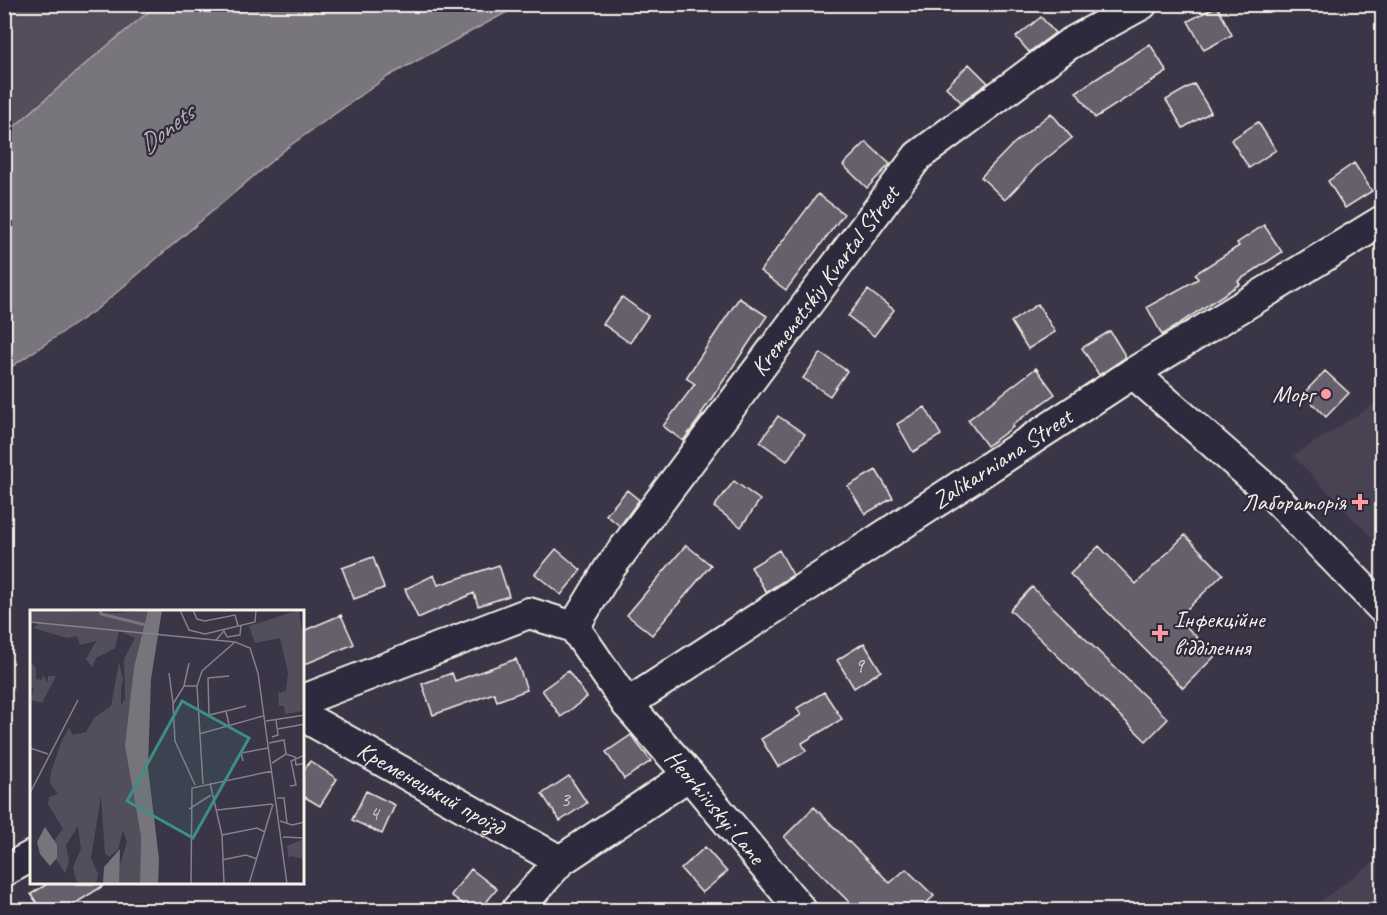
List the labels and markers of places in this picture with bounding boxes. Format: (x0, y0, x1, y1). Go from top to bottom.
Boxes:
place label: Морг (1272, 379, 1317, 409)
marker: Морг (1319, 387, 1333, 401)
place label: Лабораторія (1242, 487, 1347, 517)
marker: Лабораторія (1351, 493, 1369, 511)
place label: Інфекційне відділення (1174, 604, 1267, 662)
marker: Інфекційне відділення (1151, 624, 1169, 642)

